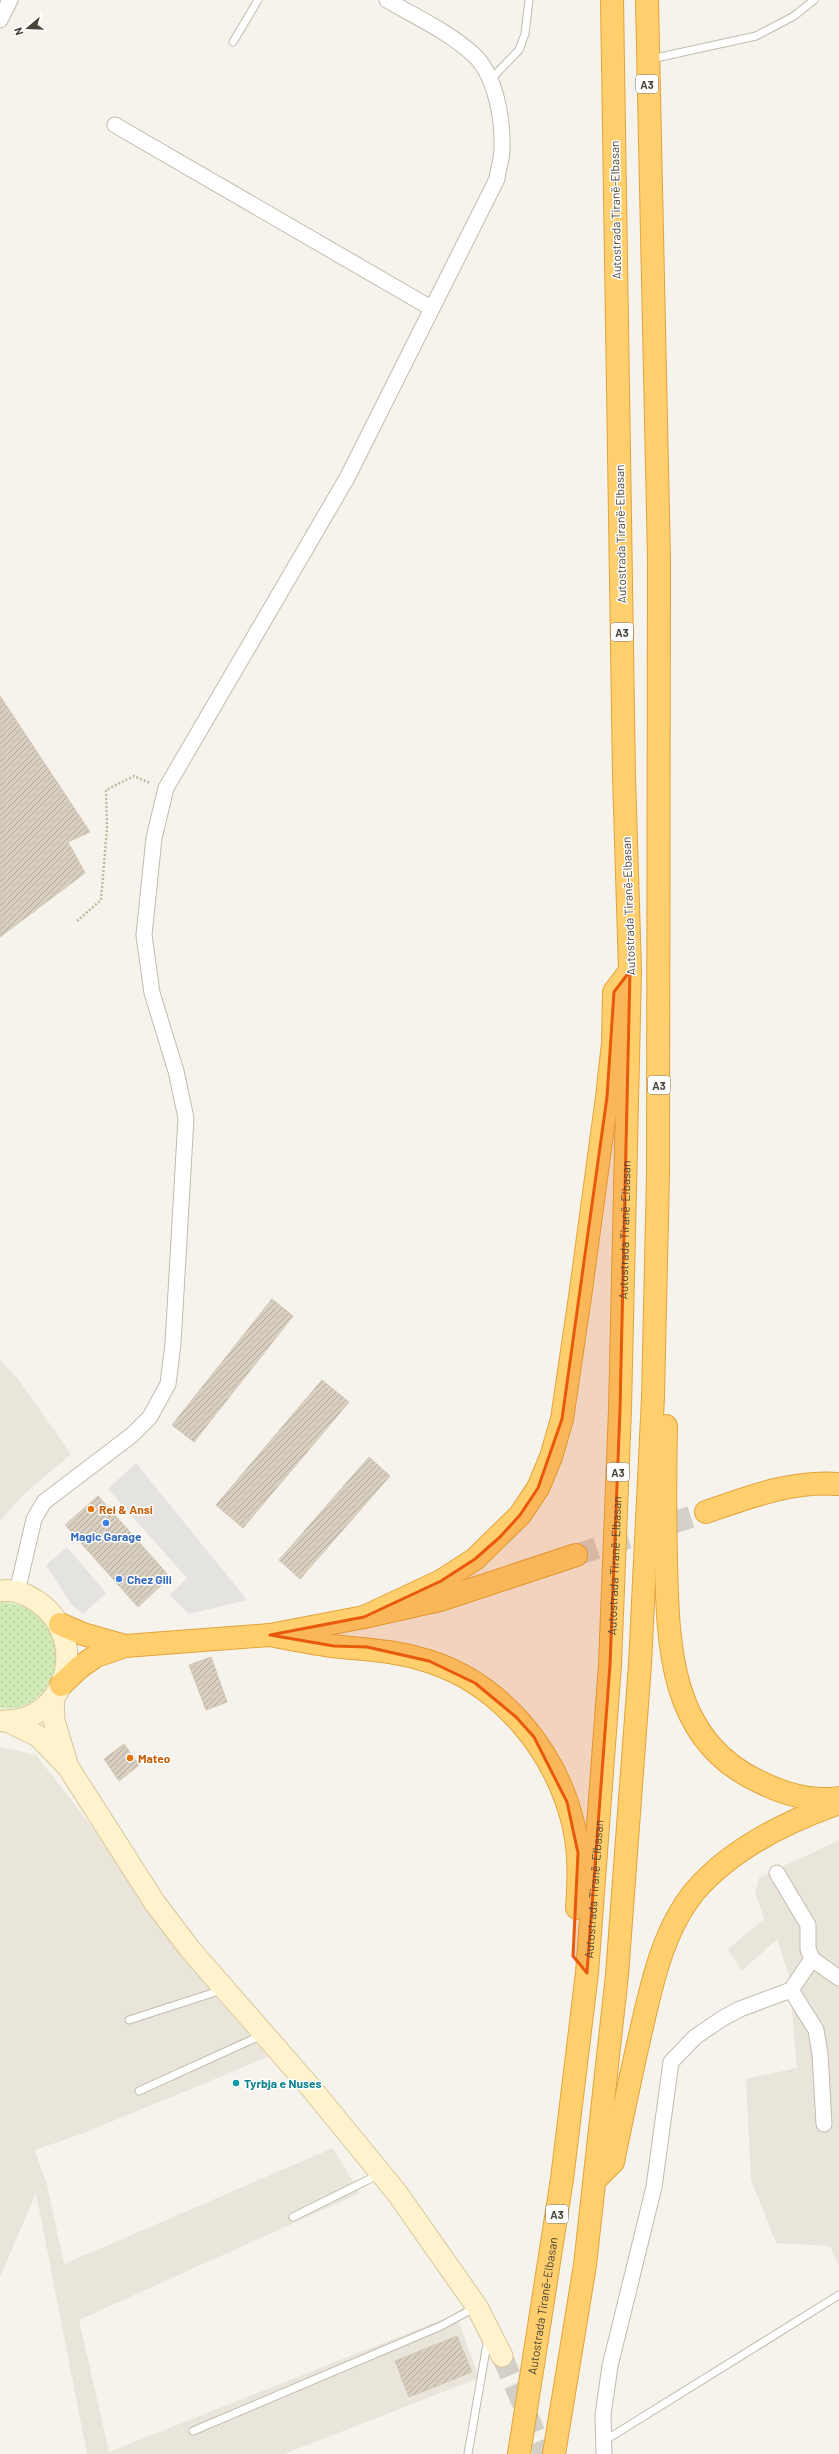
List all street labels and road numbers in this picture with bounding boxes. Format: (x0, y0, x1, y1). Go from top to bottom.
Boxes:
road number: A3 (636, 75, 658, 93)
street label: Autostrada Tiranë-Elbasan (607, 140, 623, 280)
street label: Autostrada Tiranë-Elbasan (612, 464, 628, 604)
road number: A3 (611, 623, 633, 641)
street label: Autostrada Tiranë-Elbasan (619, 836, 637, 976)
road number: A3 (648, 1076, 670, 1094)
street label: Autostrada Tiranë-Elbasan (616, 1160, 633, 1300)
road number: A3 (607, 1463, 629, 1481)
street label: Autostrada Tiranë-Elbasan (604, 1496, 624, 1636)
street label: Autostrada Tiranë-Elbasan (581, 1819, 605, 1959)
road number: A3 (546, 2205, 568, 2223)
street label: Autostrada Tiranë-Elbasan (525, 2236, 560, 2376)

